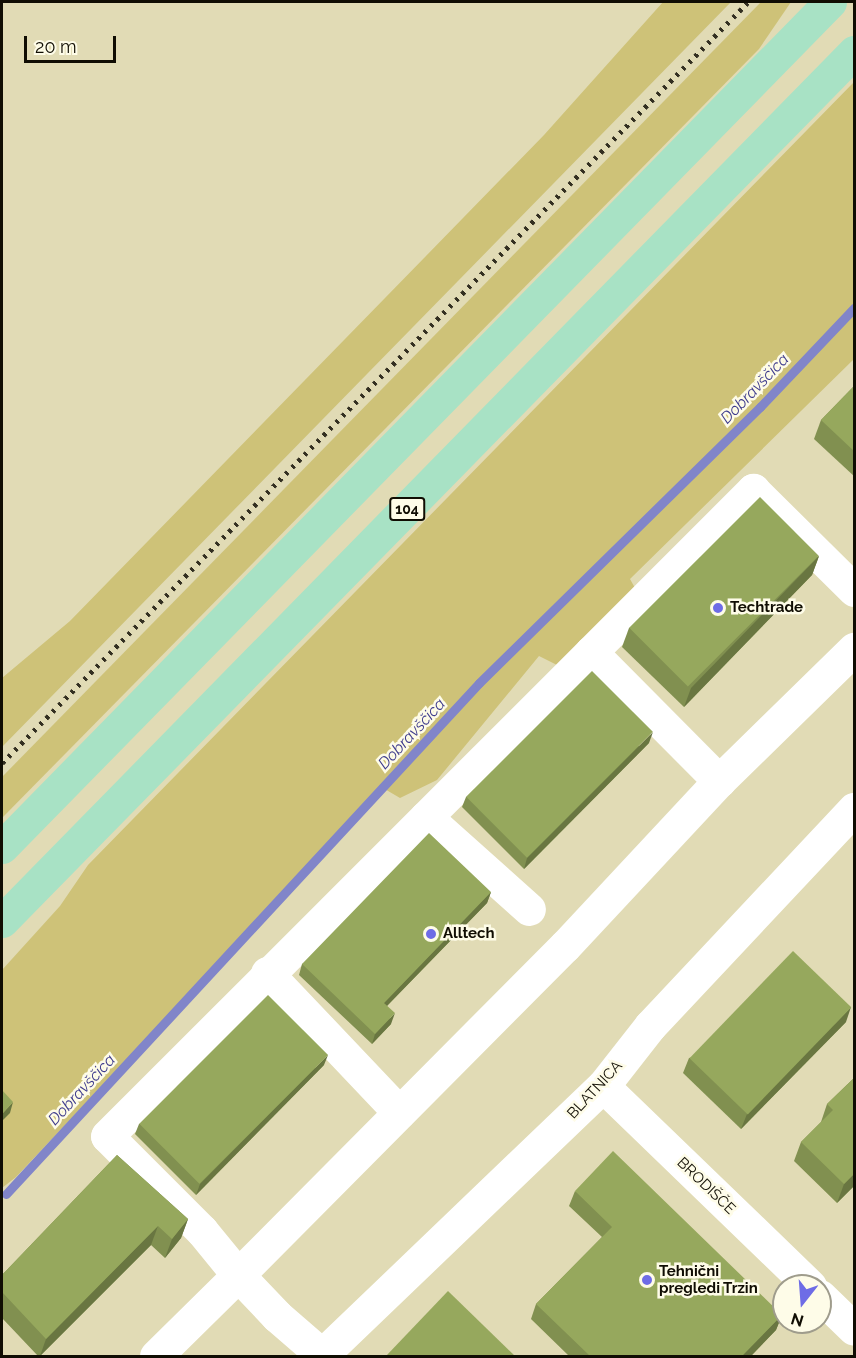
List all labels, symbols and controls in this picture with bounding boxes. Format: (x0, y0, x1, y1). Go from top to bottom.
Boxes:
scale bar (27, 24, 118, 62)
text: 20 m (35, 36, 77, 57)
water label: Dobravščica (717, 350, 793, 428)
road number: 104 (389, 498, 425, 520)
place label: Techtrade (730, 599, 803, 617)
marker: Techtrade (711, 601, 725, 615)
water label: Dobravščica (374, 695, 450, 773)
place label: Alltech (443, 925, 495, 943)
marker: Alltech (424, 927, 438, 941)
water label: Dobravščica (44, 1051, 120, 1129)
street label: BLATNICA (564, 1057, 626, 1123)
street label: BRODIŠČE (673, 1154, 739, 1218)
place label: Tehnični pregledi Trzin (659, 1262, 758, 1297)
marker: Tehnični pregledi Trzin (640, 1273, 654, 1287)
north arrow (772, 1274, 832, 1334)
text: N (789, 1309, 806, 1331)

